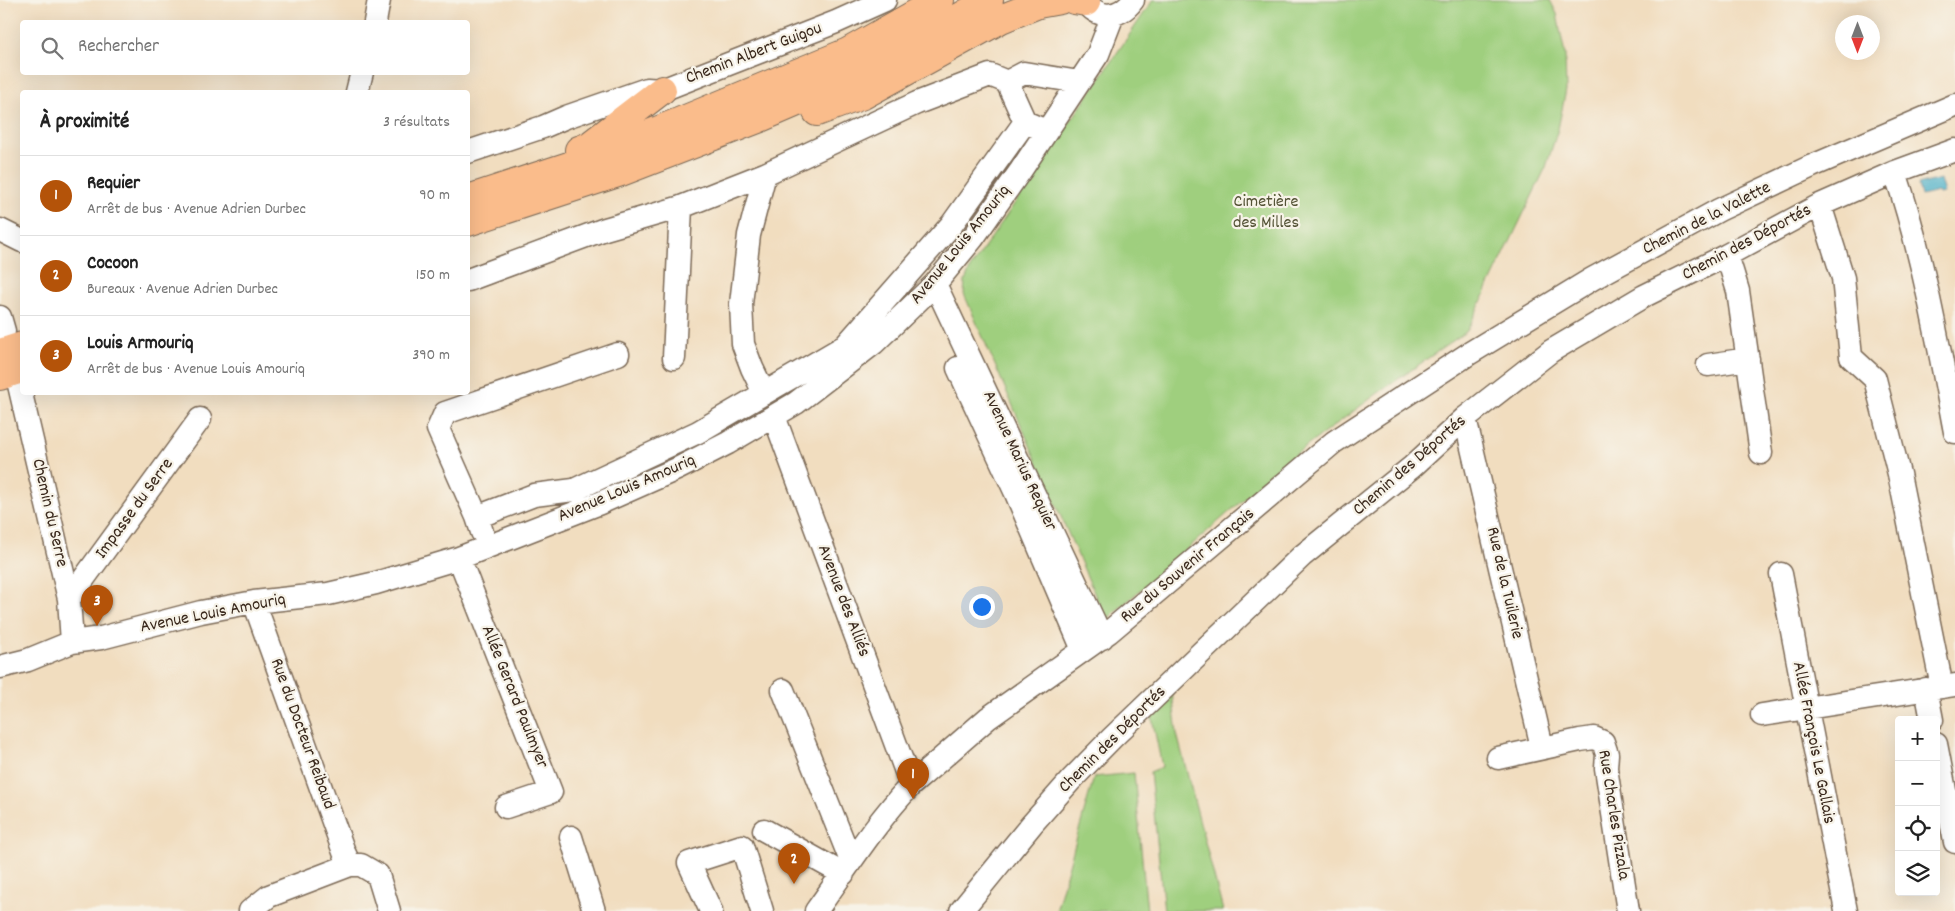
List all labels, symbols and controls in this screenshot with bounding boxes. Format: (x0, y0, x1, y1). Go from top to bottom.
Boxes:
north arrow (1835, 15, 1880, 60)
street label: Chemin Albert Guigou (682, 16, 826, 92)
search box (20, 20, 470, 75)
icon: search (38, 34, 66, 62)
text: Rechercher (78, 34, 159, 61)
text: À proximité (40, 108, 129, 138)
text: 3 résultats (383, 111, 450, 134)
text: Requier (87, 171, 140, 198)
street label: Chemin de la Valette (1639, 176, 1776, 262)
street label: Avenue Louis Amouriq (905, 180, 1017, 310)
text: 1 (54, 184, 58, 207)
text: 90 m (419, 184, 450, 207)
park label: Cimetière des Milles (1233, 190, 1299, 236)
text: Arrêt de bus · Avenue Adrien Durbec (87, 198, 306, 221)
street label: Chemin des Déportés (1678, 198, 1816, 288)
text: Cocoon (87, 251, 138, 278)
text: 2 (53, 264, 60, 287)
text: 150 m (416, 264, 450, 287)
text: Bureaux · Avenue Adrien Durbec (87, 278, 278, 301)
text: Louis Armouriq (87, 331, 193, 358)
text: 3 (52, 344, 60, 367)
text: 390 m (412, 344, 450, 367)
text: Arrêt de bus · Avenue Louis Amouriq (87, 358, 305, 381)
street label: Avenue Marius Requier (976, 387, 1063, 536)
street label: Chemin des Déportés (1348, 410, 1472, 522)
street label: Avenue Louis Amouriq (554, 449, 700, 529)
street label: Impasse du Serre (90, 453, 180, 565)
street label: Chemin du Serre (24, 456, 74, 570)
street label: Rue du Souvenir Français (1115, 502, 1261, 630)
street label: Rue de la Tuilerie (1479, 525, 1529, 642)
street label: Avenue des Alliés (810, 541, 876, 661)
pin: 3 (81, 585, 113, 626)
street label: Avenue Louis Amouriq (138, 588, 288, 640)
your location (969, 594, 995, 620)
street label: Allée Gerard Paulmyer (474, 622, 554, 773)
street label: Rue du Docteur Reibaud (263, 655, 341, 813)
street label: Allée François Le Gallais (1785, 660, 1841, 826)
street label: Chemin des Déportés (1054, 681, 1172, 799)
map controls (1895, 716, 1940, 896)
button: + (1895, 716, 1940, 761)
street label: Rue Charles Pizzala (1590, 748, 1636, 882)
pin: 1 (897, 758, 929, 799)
button: − (1895, 761, 1940, 806)
button: locate (1895, 806, 1940, 851)
pin: 2 (778, 843, 810, 884)
button: layers (1895, 851, 1940, 896)

